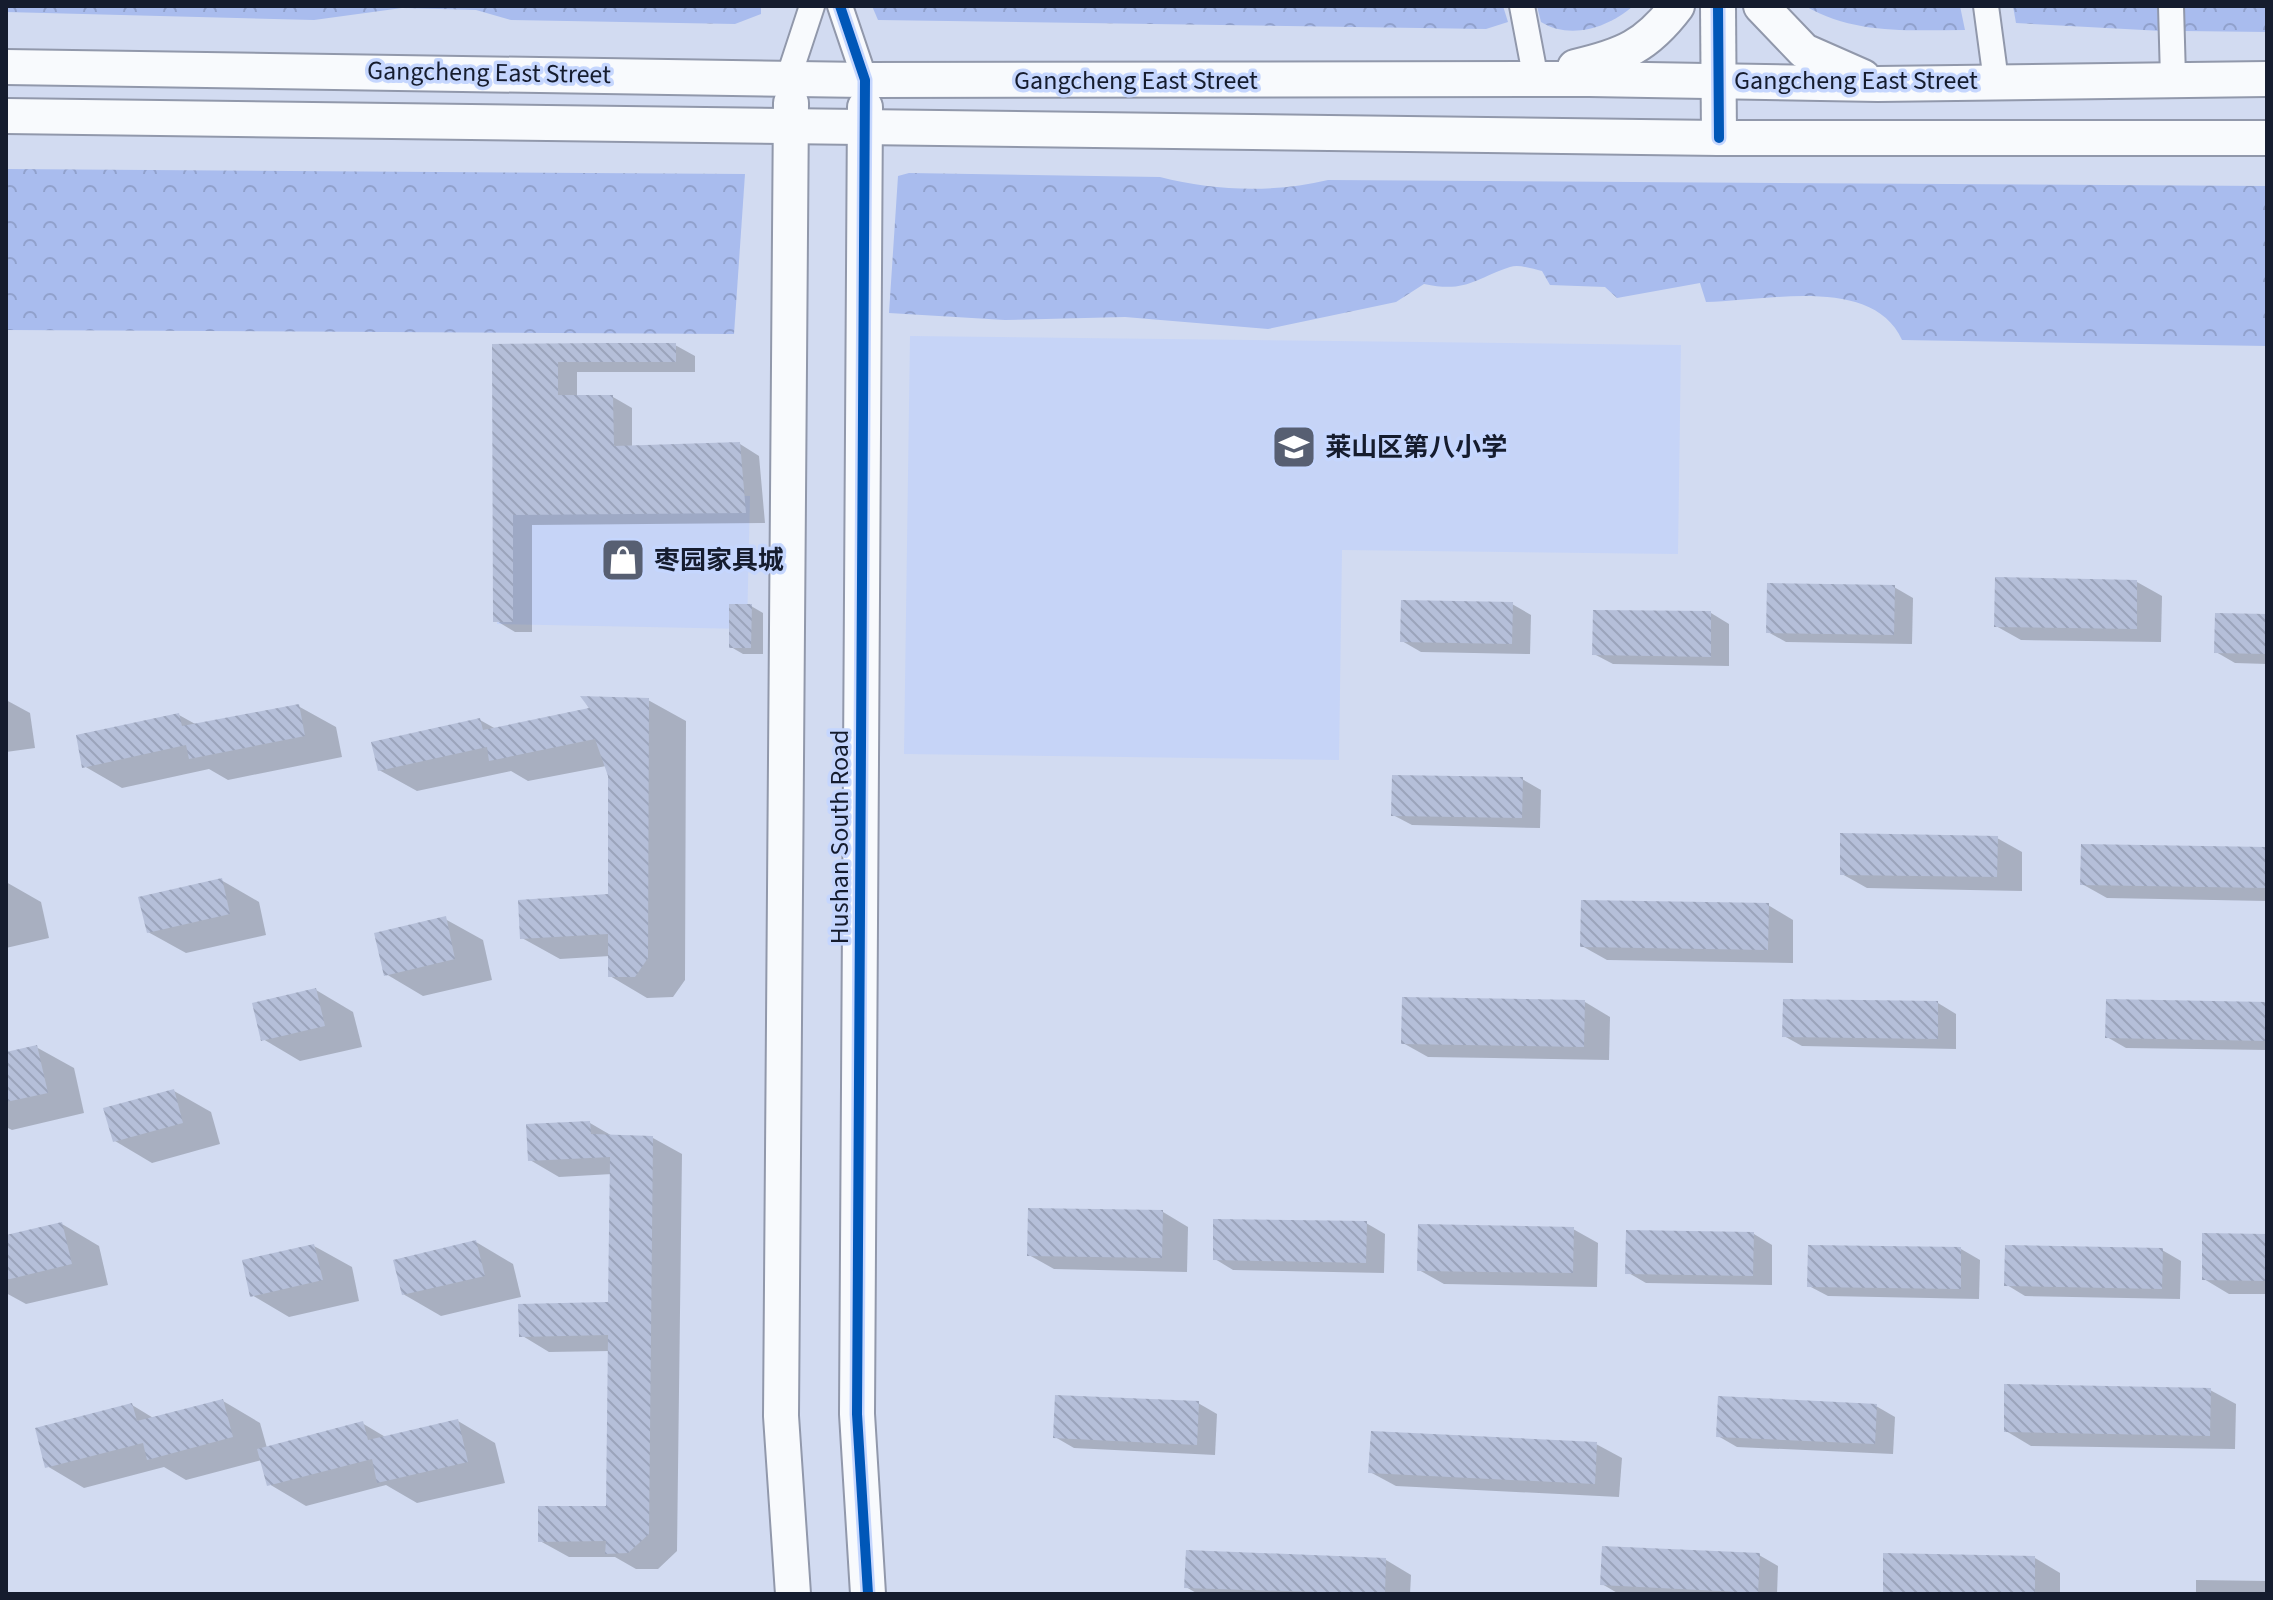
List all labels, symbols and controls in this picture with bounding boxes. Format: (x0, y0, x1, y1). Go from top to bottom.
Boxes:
street label: Gangcheng East Street (367, 52, 611, 93)
street label: Gangcheng East Street (1014, 62, 1258, 99)
street label: Gangcheng East Street (1734, 62, 1978, 99)
school or university icon: 莱山区第八小学 (1270, 423, 1318, 471)
place label: 莱山区第八小学 (1325, 429, 1507, 466)
shop icon: 枣园家具城 (599, 536, 647, 584)
place label: 枣园家具城 (654, 542, 784, 579)
street label: Hushan South Road (821, 730, 858, 944)

